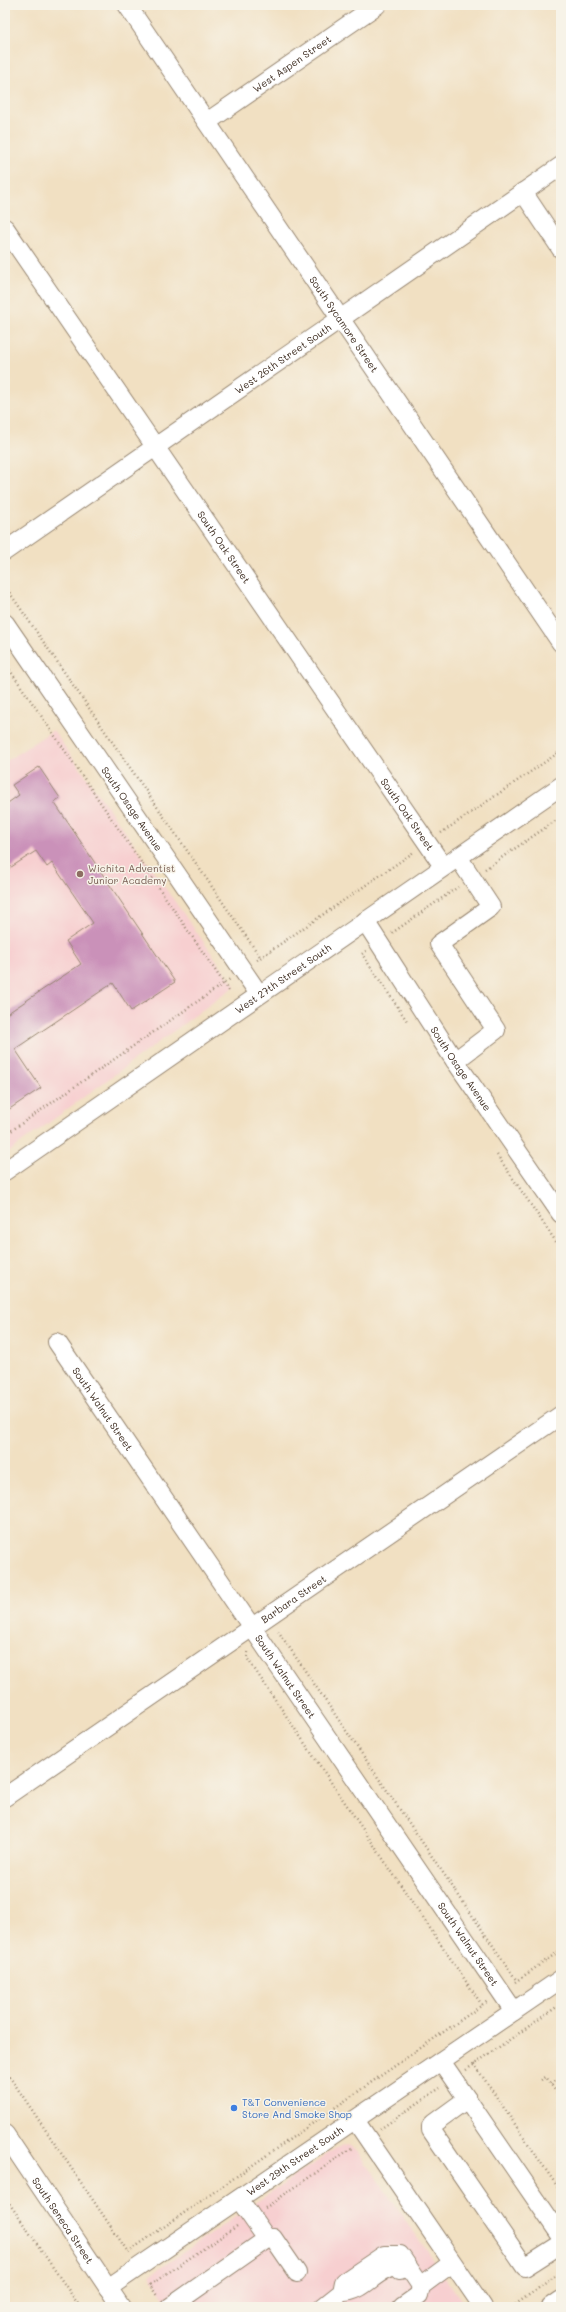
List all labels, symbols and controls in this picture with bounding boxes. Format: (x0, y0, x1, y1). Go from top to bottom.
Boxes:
street label: West Aspen Street (250, 32, 334, 96)
street label: South Sycamore Street (306, 273, 382, 375)
street label: West 26th Street South (232, 320, 334, 397)
street label: South Oak Street (194, 508, 254, 586)
street label: South Osage Avenue (98, 764, 166, 854)
street label: South Oak Street (378, 775, 437, 853)
place label: Wichita Adventist Junior Academy (88, 861, 175, 887)
marker: Wichita Adventist Junior Academy (75, 869, 85, 879)
street label: West 27th Street South (232, 940, 334, 1017)
street label: South Osage Avenue (427, 1024, 495, 1114)
street label: South Walnut Street (69, 1364, 136, 1453)
street label: Barbara Street (258, 1571, 329, 1626)
street label: South Walnut Street (252, 1632, 319, 1721)
street label: South Walnut Street (435, 1899, 502, 1989)
place label: T&T Convenience Store And Smoke Shop (242, 2095, 352, 2121)
marker: T&T Convenience Store And Smoke Shop (229, 2103, 239, 2113)
street label: West 29th Street South (243, 2122, 346, 2199)
street label: South Seneca Street (29, 2174, 97, 2266)

